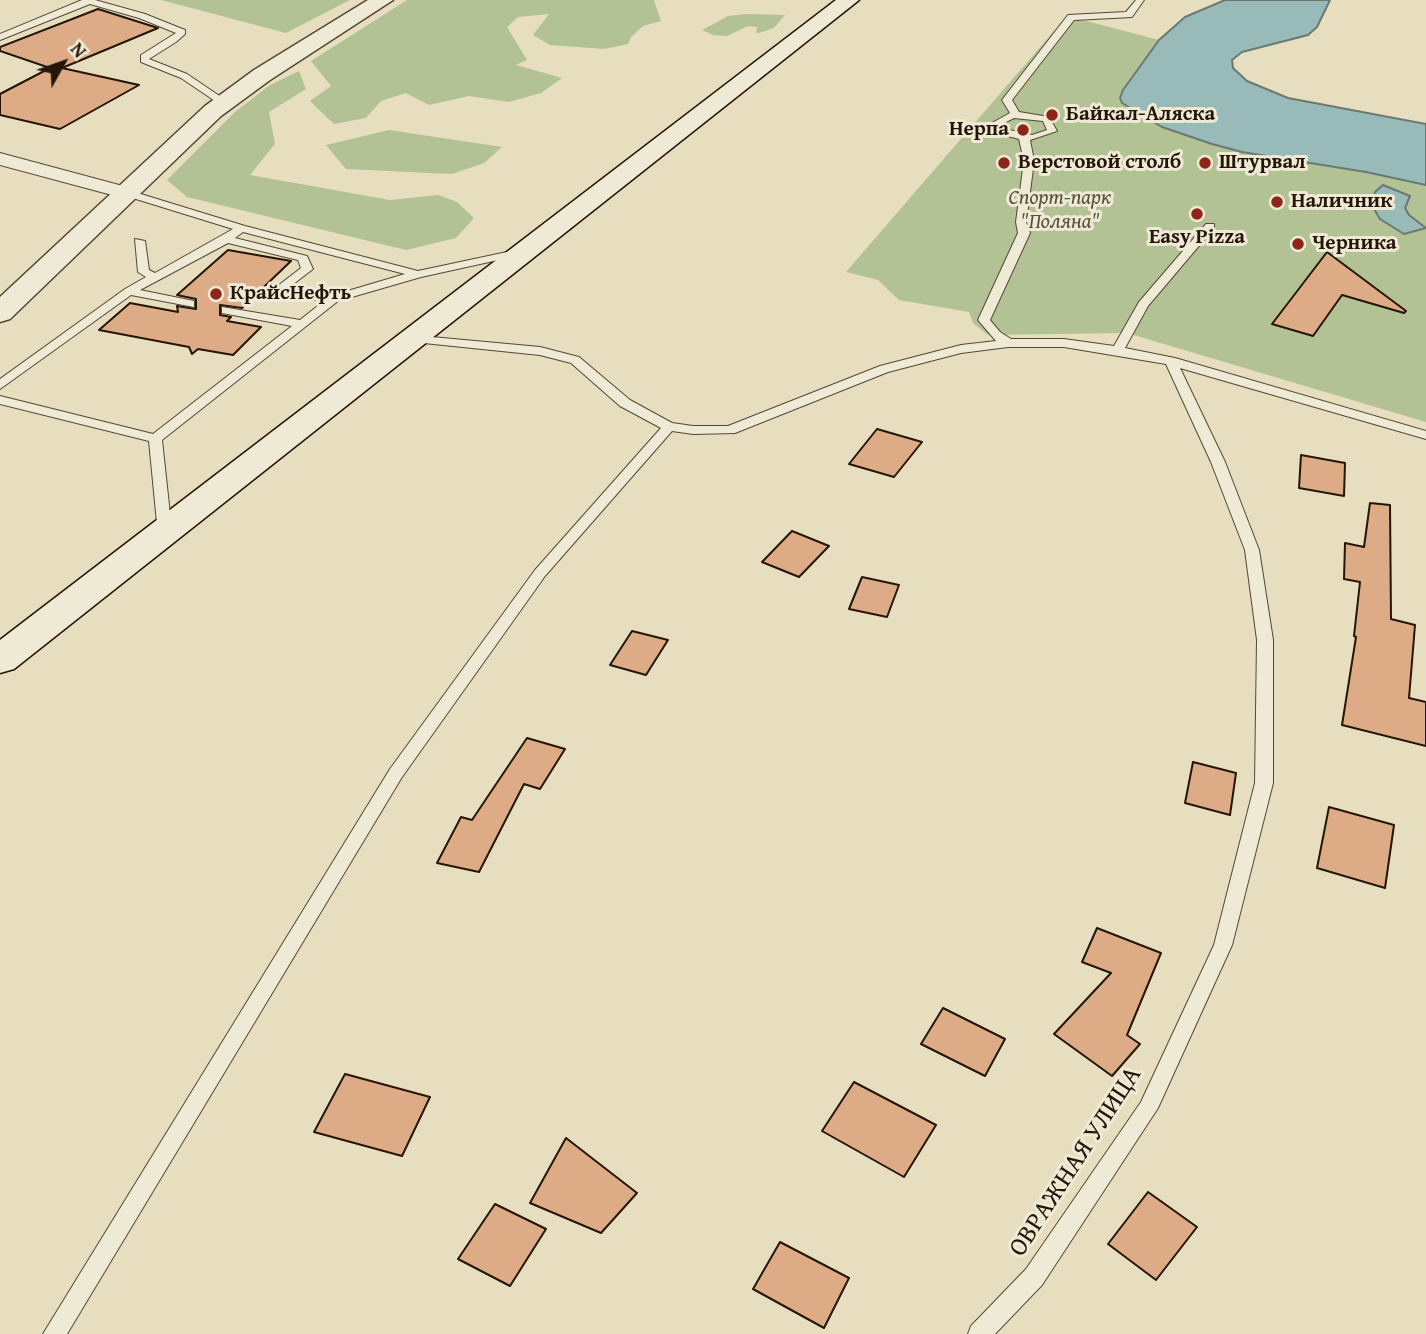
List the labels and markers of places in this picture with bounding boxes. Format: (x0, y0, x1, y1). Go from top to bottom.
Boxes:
place label: Байкал-Аляска (1066, 102, 1215, 128)
marker: Байкал-Аляска (1044, 107, 1060, 123)
place label: Нерпа (949, 117, 1009, 143)
marker: Нерпа (1015, 122, 1031, 138)
place label: Верстовой столб (1018, 150, 1181, 176)
place label: Штурвал (1219, 150, 1306, 176)
marker: Верстовой столб (996, 155, 1012, 171)
marker: Штурвал (1197, 155, 1213, 171)
place label: Наличник (1291, 189, 1392, 215)
marker: Наличник (1269, 194, 1285, 210)
marker: Easy Pizza (1189, 206, 1205, 222)
place label: Easy Pizza (1149, 225, 1245, 251)
place label: Черника (1312, 231, 1396, 257)
marker: Черника (1290, 236, 1306, 252)
place label: КрайсНефть (230, 281, 351, 307)
marker: КрайсНефть (208, 286, 224, 302)

